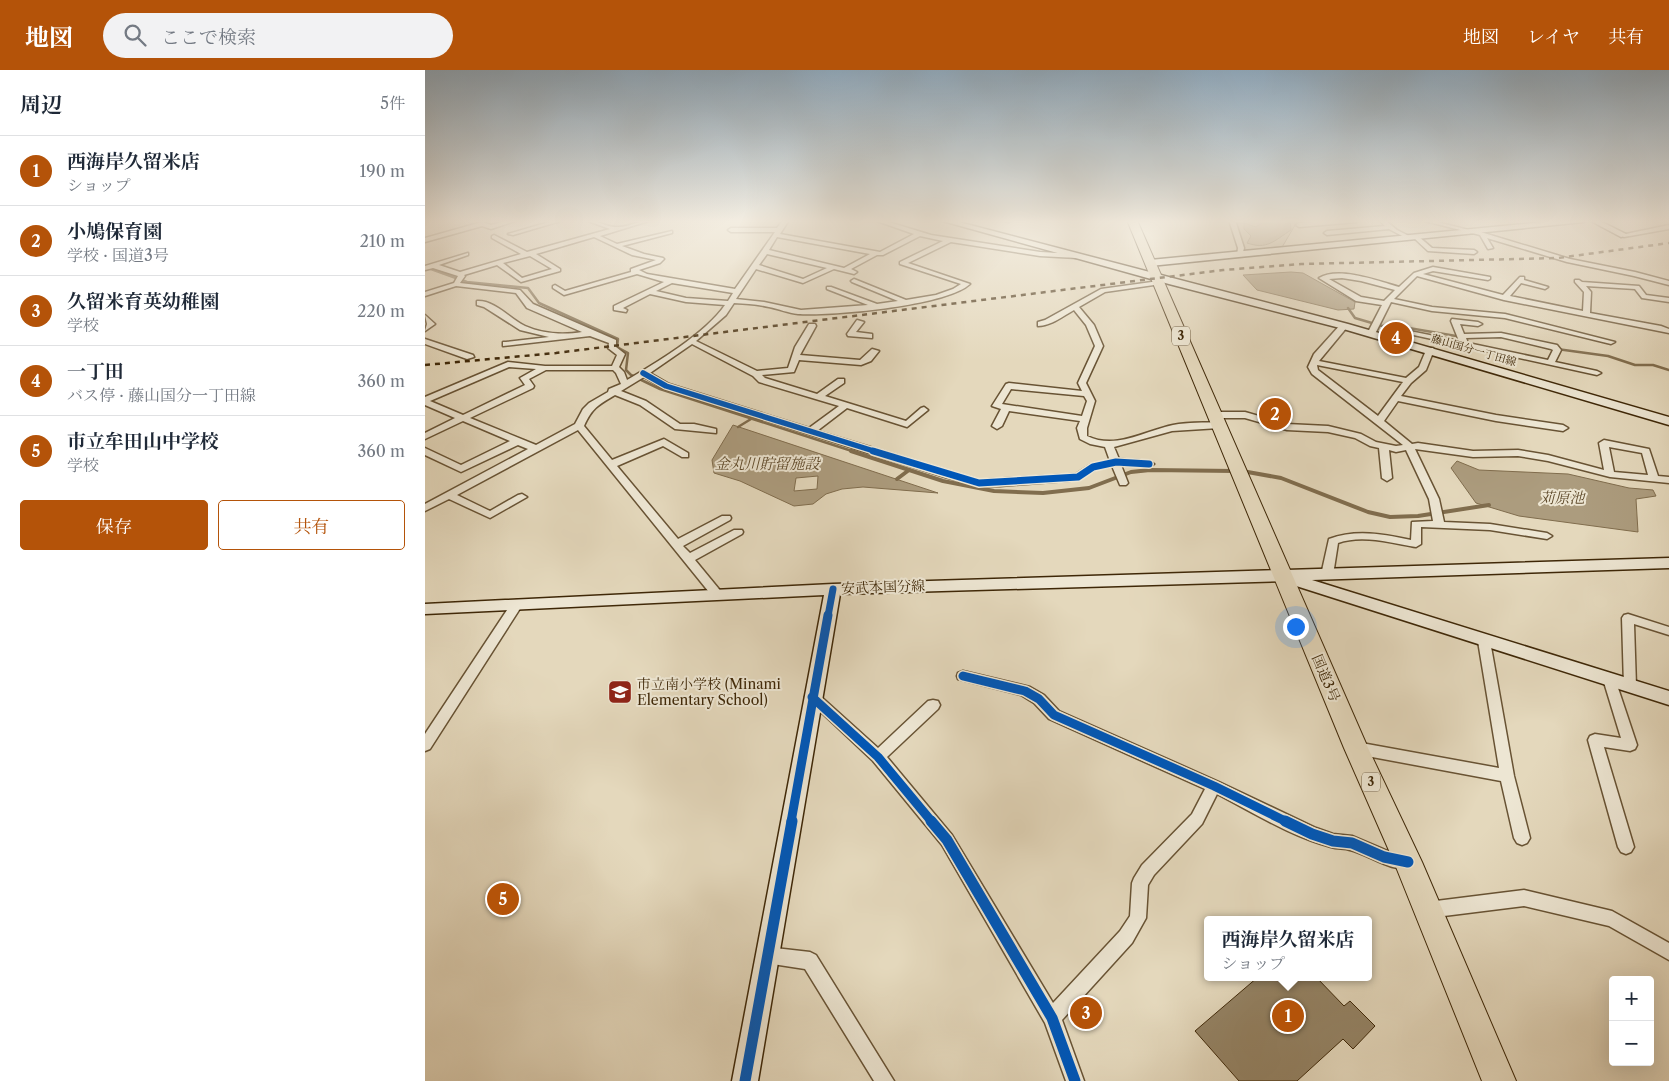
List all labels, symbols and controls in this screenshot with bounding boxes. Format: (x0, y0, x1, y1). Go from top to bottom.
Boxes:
search box (103, 13, 453, 58)
icon: search (121, 21, 149, 49)
text: 地図 (25, 23, 73, 52)
text: ここで検索 (161, 26, 256, 49)
text: 地図 (1463, 26, 1499, 48)
text: レイヤ (1527, 26, 1580, 48)
text: 共有 (1608, 26, 1644, 48)
text: 周辺 (20, 92, 62, 117)
text: 5件 (380, 93, 405, 113)
text: 西海岸久留米店 (67, 150, 200, 173)
text: 1 (32, 161, 40, 181)
text: 190 m (360, 161, 405, 181)
text: ショップ (67, 175, 131, 195)
text: 小鳩保育園 (67, 220, 162, 243)
text: 2 (31, 231, 41, 251)
text: 210 m (360, 231, 405, 251)
text: 学校 · 国道3号 (67, 245, 169, 265)
text: 久留米育英幼稚園 (67, 290, 219, 313)
text: 3 (31, 301, 41, 321)
text: 220 m (357, 301, 405, 321)
text: 学校 (67, 315, 99, 335)
pin: 4 (1380, 319, 1412, 357)
road number: 3 (1172, 326, 1190, 346)
street label: 藤山国分一丁田線 (1430, 331, 1518, 369)
text: 一丁田 (67, 360, 124, 383)
text: 4 (31, 371, 41, 391)
text: 360 m (358, 371, 405, 391)
text: バス停 · 藤山国分一丁田線 (67, 385, 256, 405)
pin: 2 (1259, 395, 1291, 433)
text: 市立牟田山中学校 (67, 430, 219, 453)
text: 5 (32, 441, 40, 461)
text: 360 m (358, 441, 405, 461)
water label: 金丸川貯留施設 (714, 454, 821, 473)
text: 学校 (67, 455, 99, 475)
water label: 苅原池 (1539, 488, 1586, 507)
button: 保存 (20, 500, 208, 550)
button: 共有 (218, 500, 405, 550)
street label: 安武本国分線 (841, 577, 925, 597)
your location (1283, 614, 1309, 640)
street label: 国道3号 (1308, 652, 1344, 704)
place label: 市立南小学校 (Minami Elementary School) (637, 675, 781, 709)
school or university icon: 市立南小学校 (Minami Elementary School) (607, 679, 633, 705)
road number: 3 (1362, 772, 1380, 792)
pin: 5 (487, 880, 519, 918)
popup (1204, 916, 1372, 981)
text: 西海岸久留米店 (1221, 928, 1355, 951)
text: ショップ (1221, 953, 1285, 973)
map controls (1609, 976, 1654, 1066)
button: + (1609, 976, 1654, 1021)
pin: 3 (1070, 994, 1102, 1032)
pin: 1 (1272, 997, 1304, 1035)
button: − (1609, 1021, 1654, 1066)

